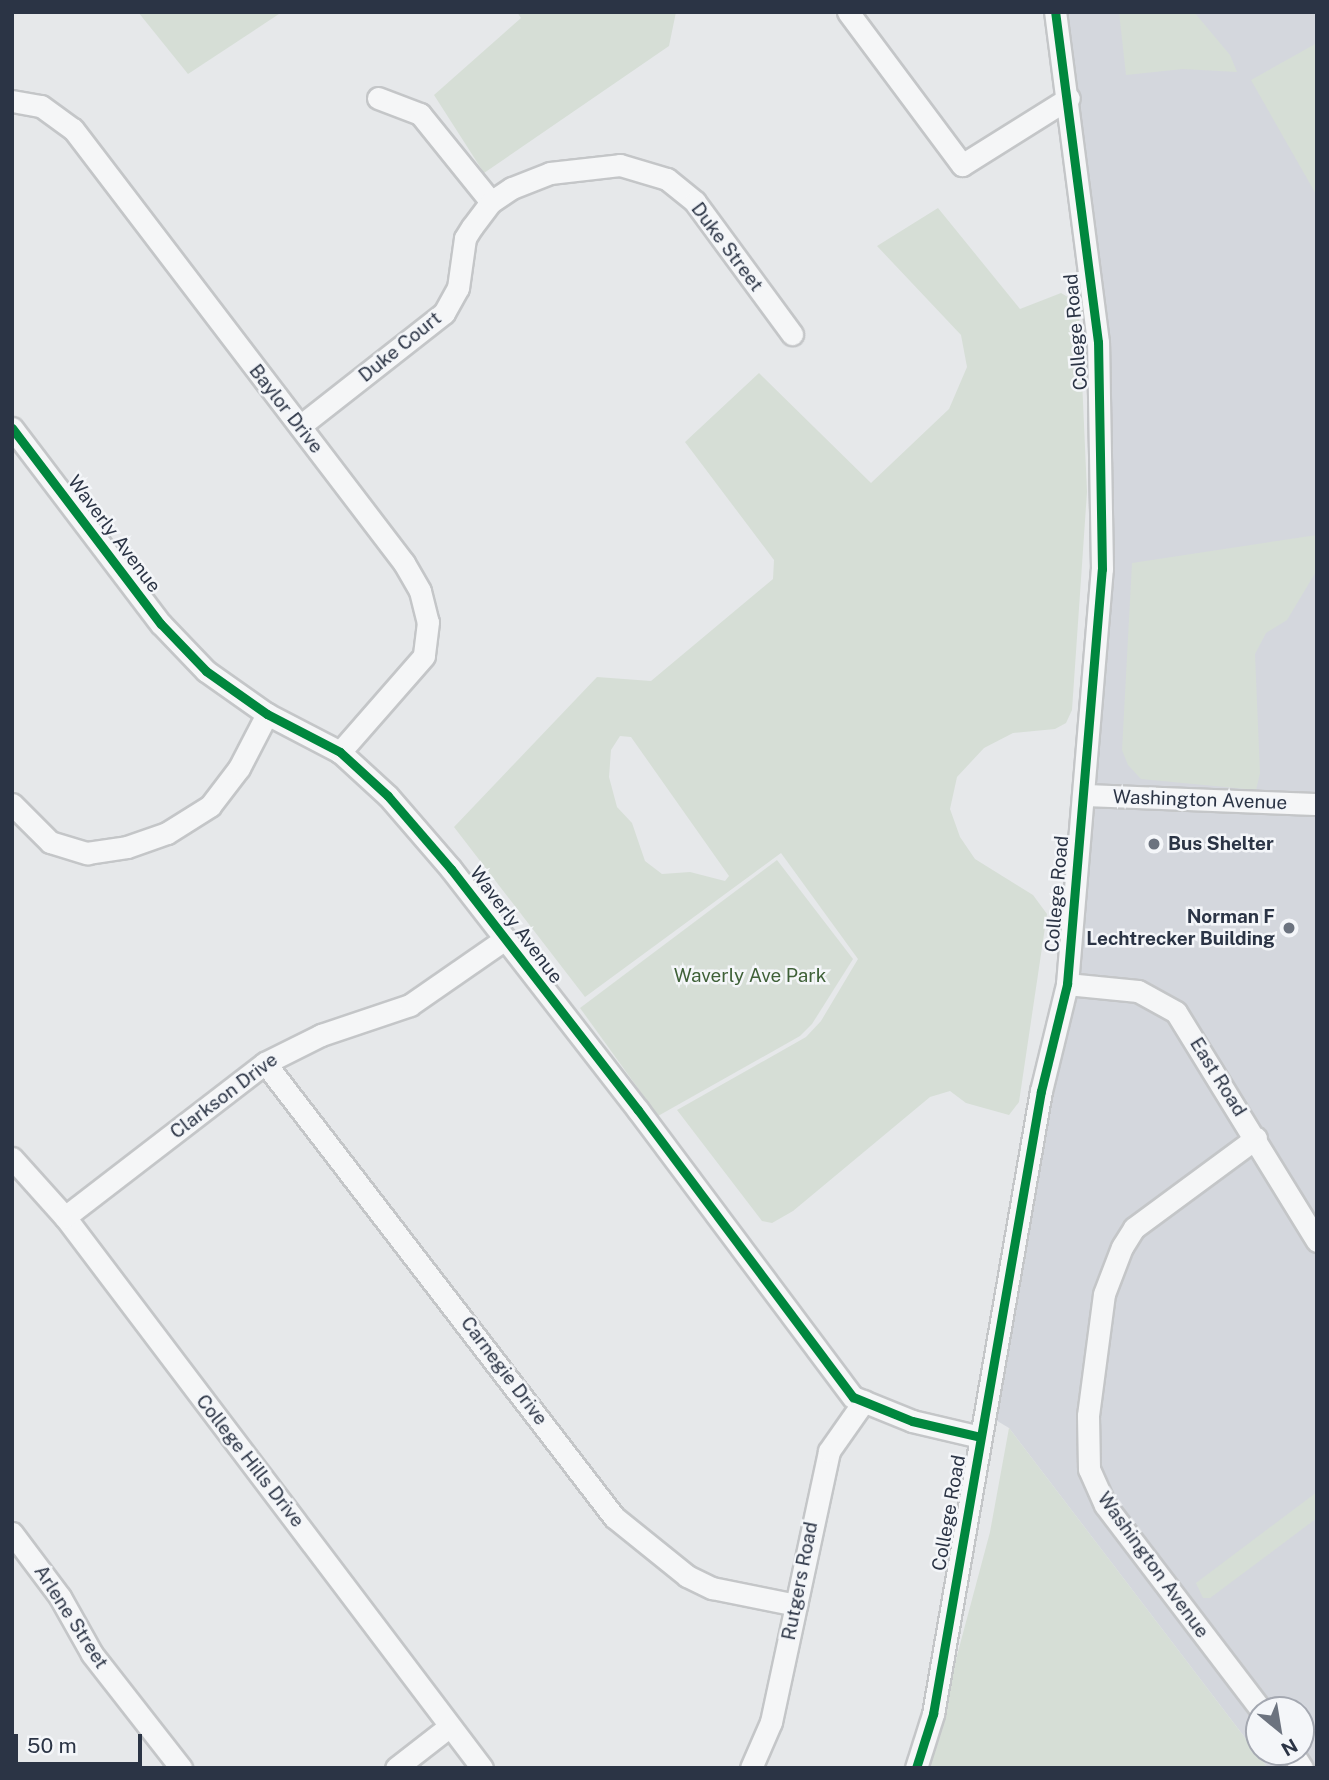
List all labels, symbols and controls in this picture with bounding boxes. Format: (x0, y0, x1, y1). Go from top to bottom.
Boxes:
street label: Duke Street (686, 198, 768, 296)
street label: College Road (1060, 273, 1092, 391)
street label: Duke Court (354, 307, 446, 387)
street label: Baylor Drive (244, 360, 328, 458)
street label: Waverly Avenue (63, 471, 165, 597)
street label: Washington Avenue (1112, 786, 1288, 814)
place label: Bus Shelter (1168, 833, 1274, 855)
street label: College Road (1041, 835, 1073, 953)
marker: Bus Shelter (1146, 836, 1162, 852)
street label: Waverly Avenue (465, 862, 567, 988)
place label: Norman F Lechtrecker Building (1086, 906, 1275, 950)
marker: Norman F Lechtrecker Building (1281, 920, 1297, 936)
park label: Waverly Ave Park (674, 965, 826, 987)
street label: East Road (1185, 1033, 1251, 1121)
street label: Clarkson Drive (166, 1048, 282, 1144)
street label: Carnegie Drive (456, 1312, 552, 1430)
street label: College Hills Drive (191, 1390, 309, 1532)
street label: College Road (928, 1453, 970, 1573)
street label: Washington Avenue (1092, 1488, 1214, 1642)
street label: Rutgers Road (777, 1520, 823, 1642)
street label: Arlene Street (29, 1561, 113, 1673)
north arrow (1245, 1696, 1315, 1766)
scale bar (18, 1720, 145, 1764)
text: 50 m (27, 1733, 77, 1758)
text: N (1278, 1734, 1301, 1761)

